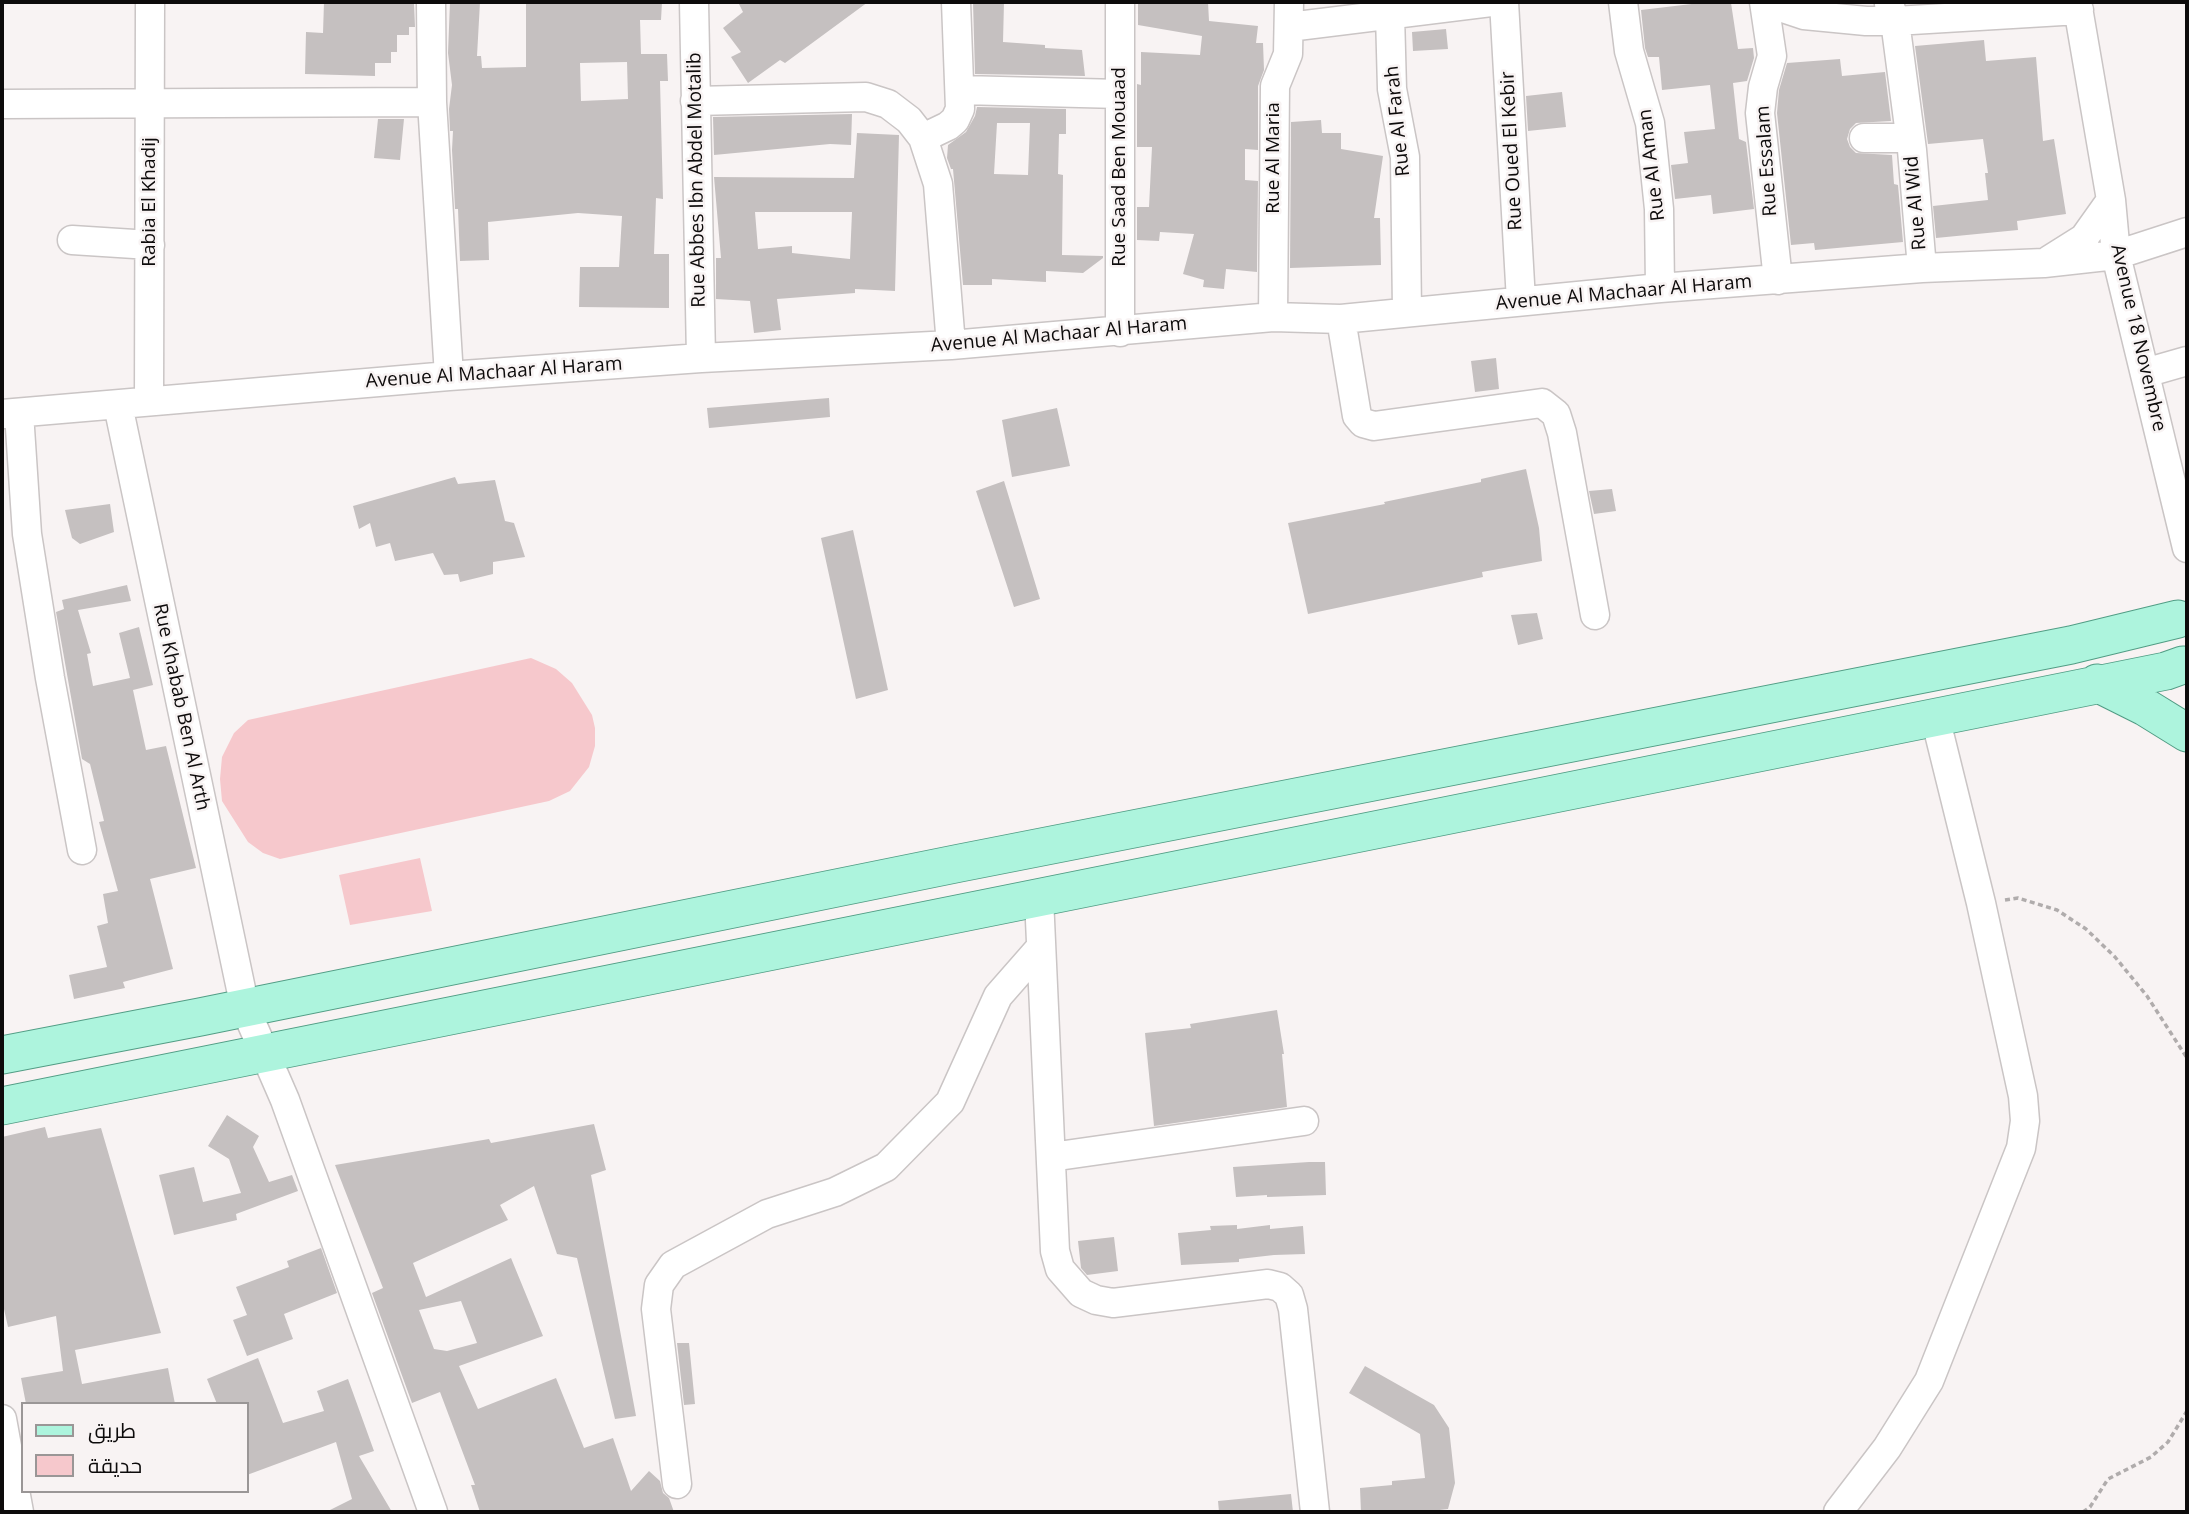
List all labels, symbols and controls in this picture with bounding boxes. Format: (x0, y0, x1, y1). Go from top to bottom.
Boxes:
street label: Rue Abbes Ibn Abdel Motalib (683, 52, 711, 308)
street label: Rue Al Farah (1381, 65, 1415, 177)
street label: Rue Saad Ben Mouaad (1109, 67, 1131, 267)
street label: Rue Oued El Kebir (1496, 71, 1528, 231)
street label: Rue Al Maria (1263, 102, 1285, 214)
street label: Rue Essalam (1752, 105, 1782, 217)
street label: Rue Al Aman (1634, 108, 1670, 222)
street label: Rabia El Khadij (139, 137, 161, 267)
street label: Rue Al Wid (1901, 155, 1931, 251)
street label: Avenue 18 Novembre (2105, 242, 2171, 434)
street label: Avenue Al Machaar Al Haram (1495, 270, 1753, 316)
street label: Avenue Al Machaar Al Haram (930, 312, 1188, 358)
street label: Avenue Al Machaar Al Haram (365, 353, 623, 393)
street label: Rue Khabab Ben Al Arth (148, 601, 214, 813)
legend (21, 1402, 248, 1493)
text: طريق (88, 1416, 136, 1444)
text: حديقة (88, 1451, 142, 1479)

